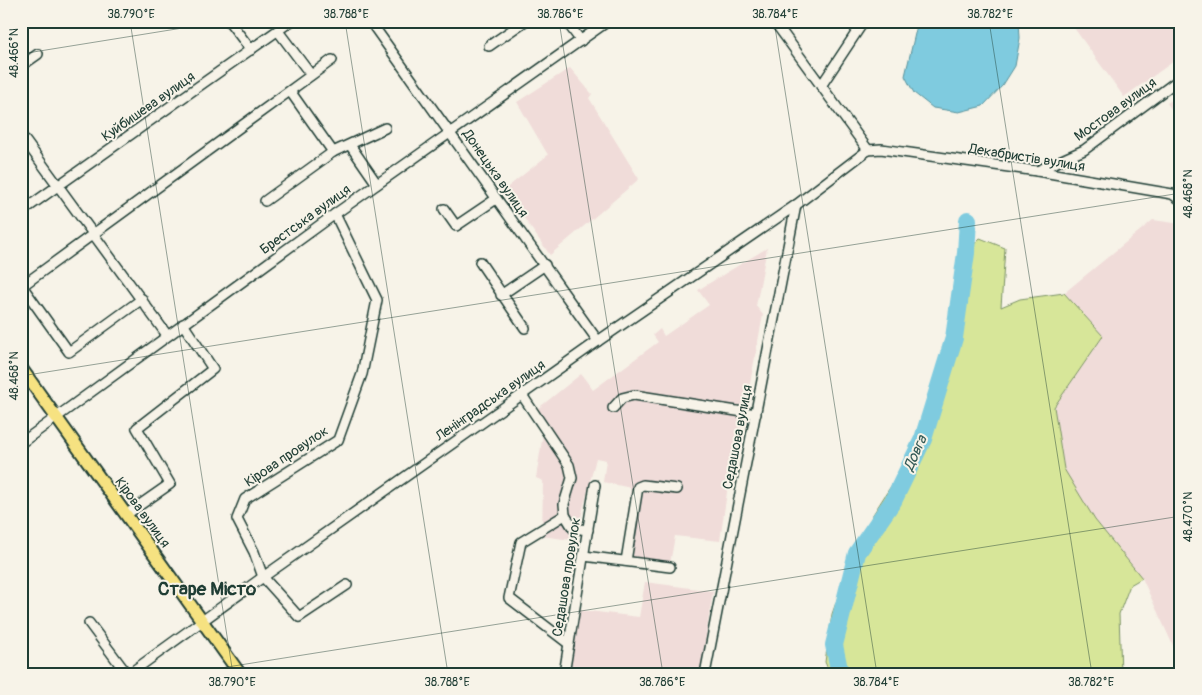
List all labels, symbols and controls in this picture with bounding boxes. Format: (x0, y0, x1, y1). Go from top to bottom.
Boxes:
text: 38.790°E (107, 7, 155, 22)
text: 38.788°E (323, 7, 369, 22)
text: 38.786°E (537, 7, 583, 22)
text: 38.784°E (752, 7, 798, 22)
text: 38.782°E (967, 7, 1013, 22)
text: 48.466°N (7, 28, 22, 78)
street label: Куйбишева вулиця (98, 68, 198, 145)
street label: Мостова вулиця (1071, 74, 1160, 145)
street label: Донецька вулиця (458, 125, 532, 221)
street label: Декабристів вулиця (967, 140, 1086, 175)
text: 48.468°N (1181, 170, 1196, 219)
street label: Брестська вулиця (257, 181, 354, 258)
text: 48.468°N (7, 352, 22, 401)
street label: Ленінградська вулиця (431, 356, 548, 445)
street label: Седашова вулиця (719, 383, 756, 491)
street label: Кірова провулок (241, 422, 331, 491)
water label: Довга (899, 432, 932, 475)
street label: Кірова вулиця (111, 474, 174, 551)
text: 48.470°N (1181, 492, 1196, 542)
street label: Седашова провулок (549, 516, 584, 638)
district label: Старе Місто (158, 577, 257, 601)
text: 38.790°E (208, 675, 256, 690)
text: 38.788°E (424, 675, 470, 690)
text: 38.786°E (639, 675, 685, 690)
text: 38.784°E (853, 675, 899, 690)
text: 38.782°E (1068, 675, 1114, 690)

